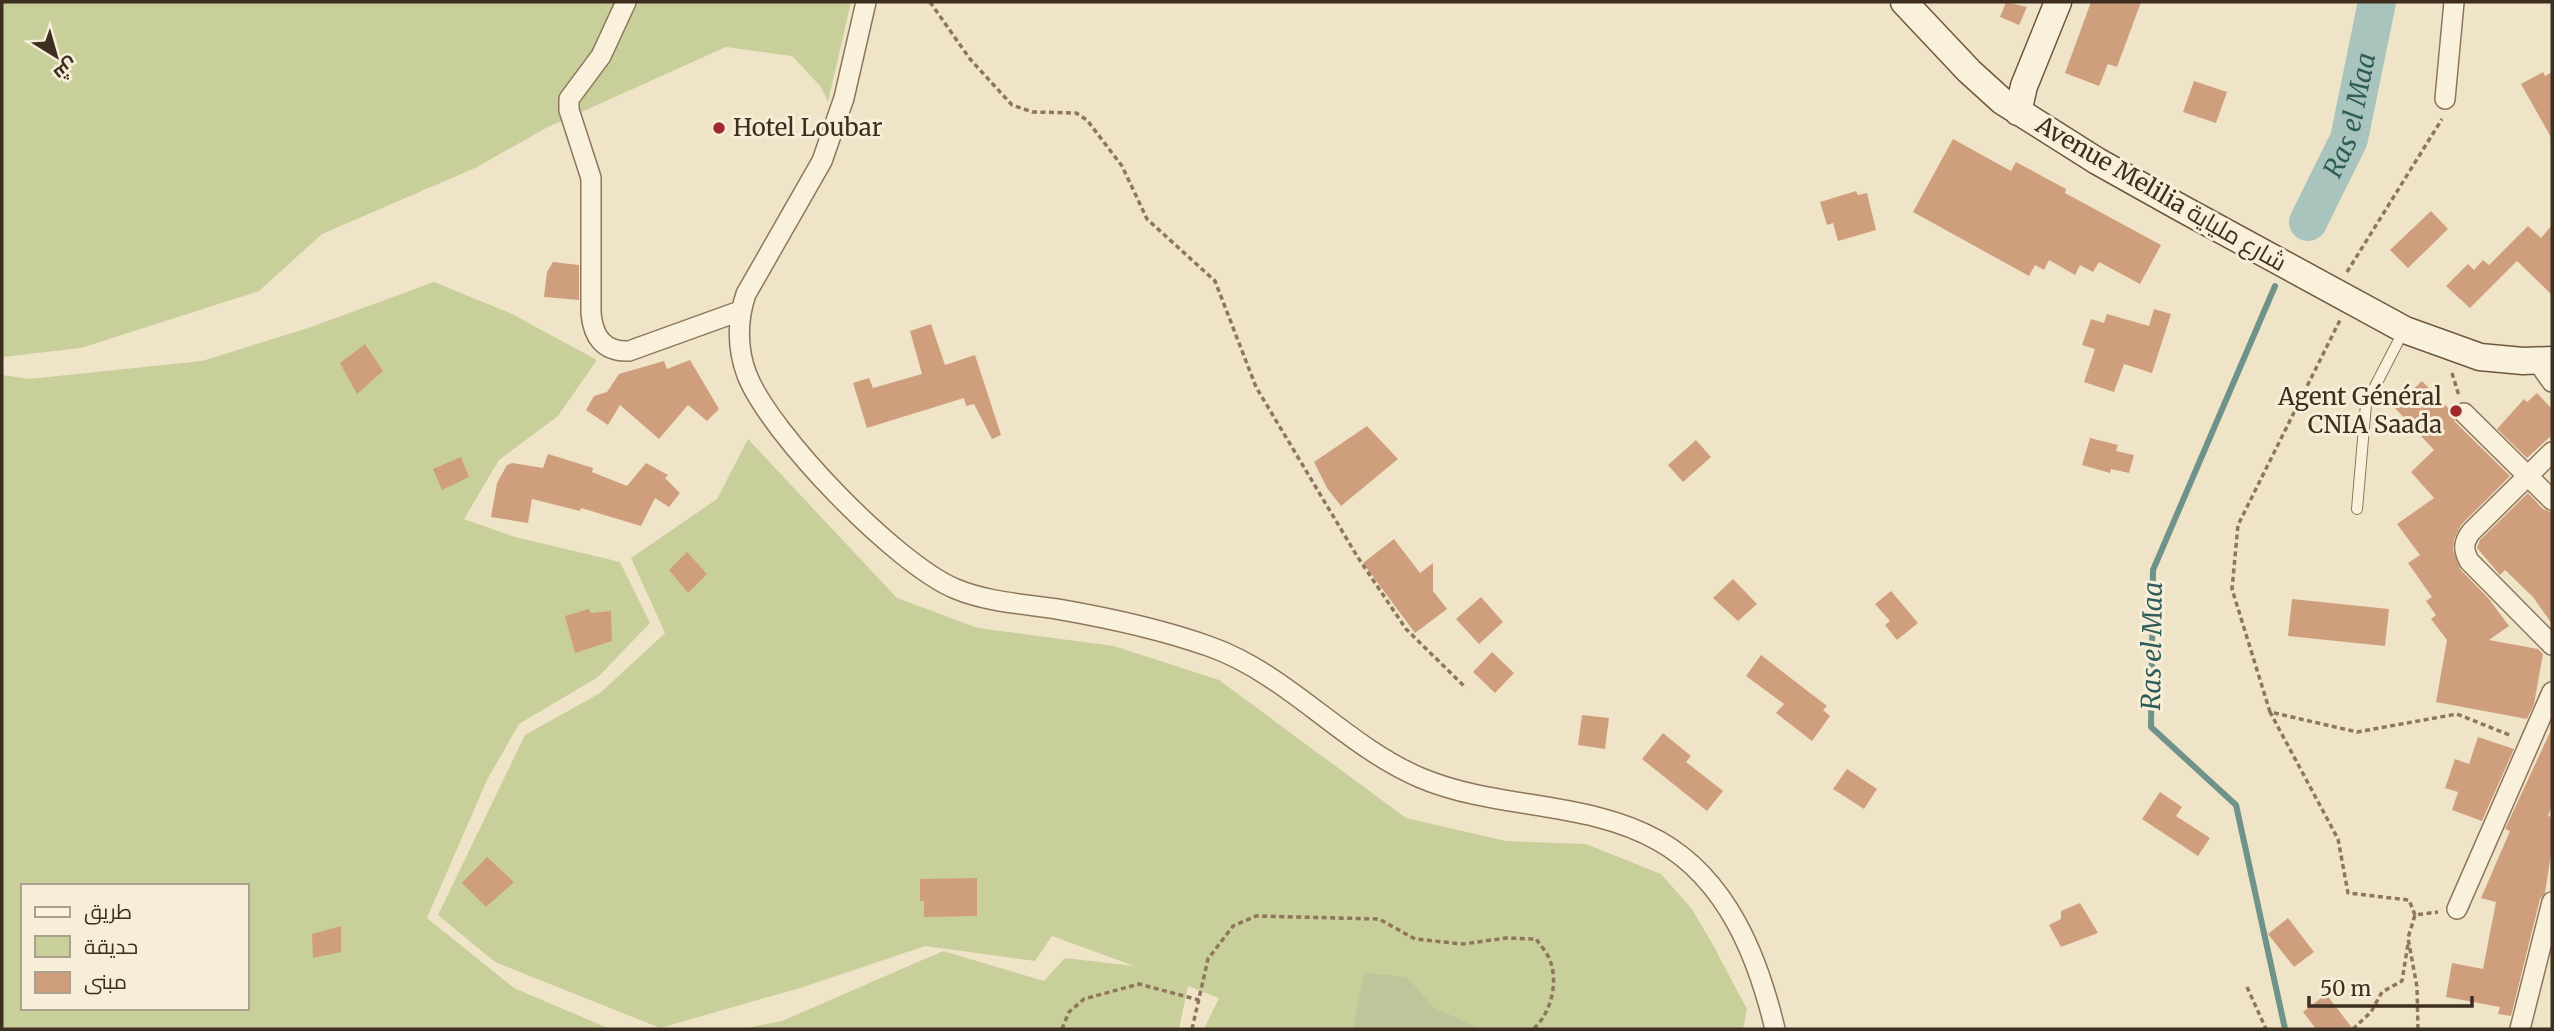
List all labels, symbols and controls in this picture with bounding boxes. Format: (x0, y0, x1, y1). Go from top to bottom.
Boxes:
north arrow (21, 21, 91, 91)
water label: Ras el Maa (2316, 50, 2382, 183)
text: ش (49, 53, 83, 86)
street label: Avenue Melilia شارع ملياية (2029, 109, 2292, 279)
place label: Hotel Loubar (733, 112, 883, 143)
marker: Hotel Loubar (711, 120, 727, 136)
place label: Agent Général CNIA Saada (2277, 381, 2442, 440)
marker: Agent Général CNIA Saada (2448, 403, 2464, 419)
water label: Ras el Maa (2134, 581, 2169, 711)
legend (21, 884, 248, 1010)
text: طريق (84, 898, 132, 925)
text: حديقة (84, 933, 138, 960)
scale bar (2309, 964, 2472, 1008)
text: مبنى (84, 968, 127, 995)
text: 50 m (2320, 975, 2371, 1002)

